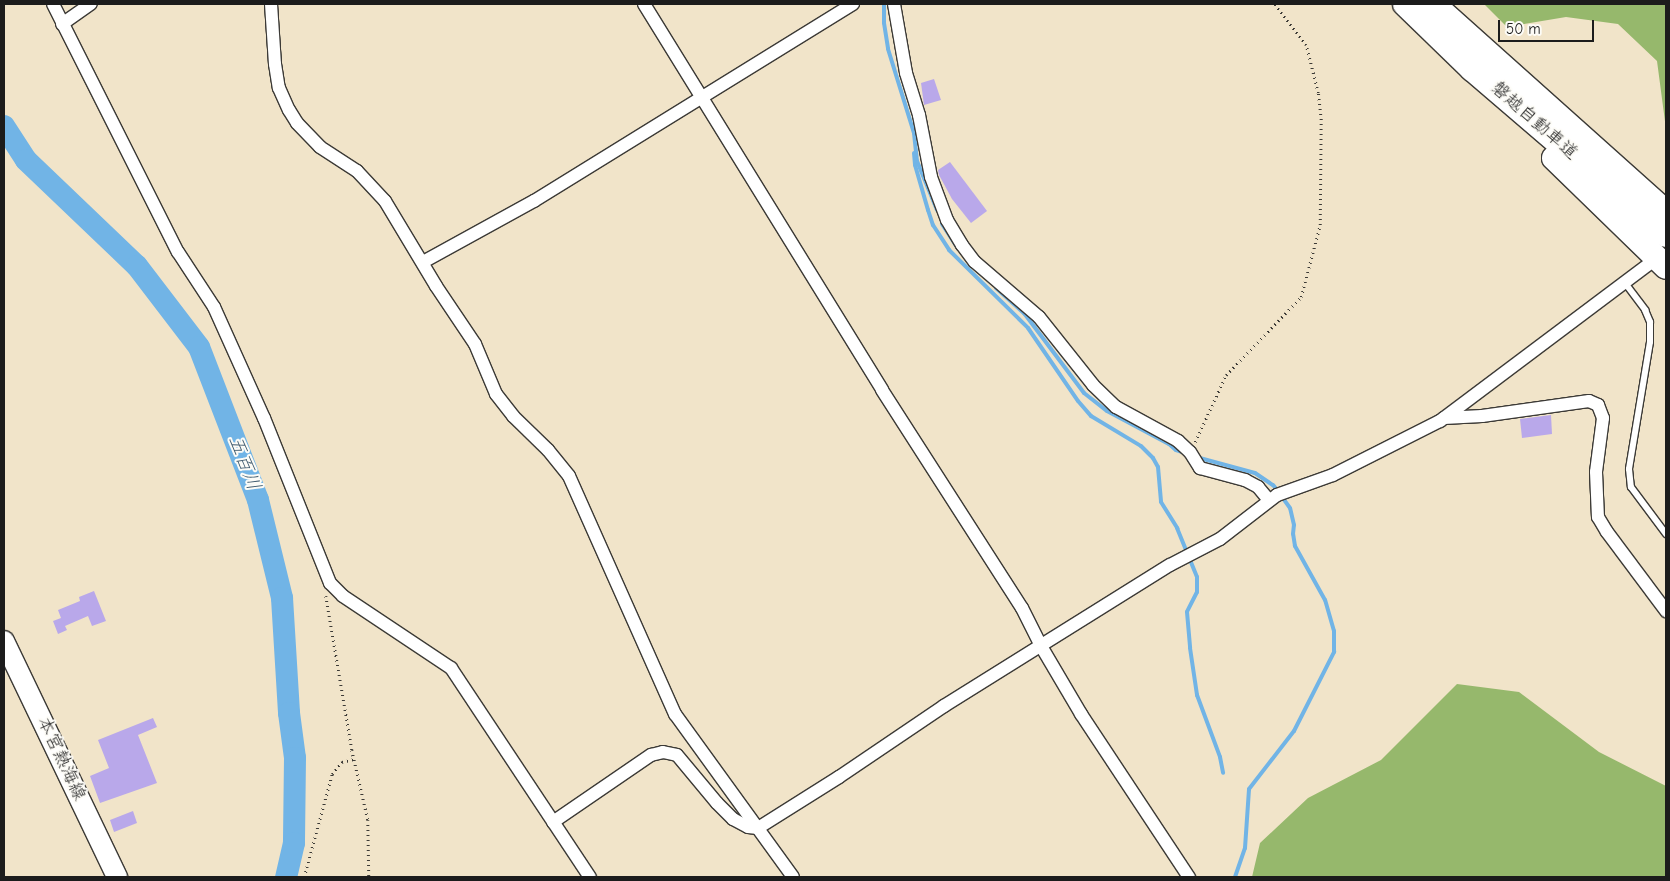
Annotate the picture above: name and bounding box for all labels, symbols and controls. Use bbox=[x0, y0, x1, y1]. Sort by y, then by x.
scale bar bbox=[1500, 10, 1596, 42]
text: 50 m bbox=[1506, 20, 1541, 38]
street label: 磐越自動車道 bbox=[1486, 77, 1582, 165]
water label: 五百川 bbox=[223, 432, 265, 494]
street label: 本宮熱海線 bbox=[32, 714, 90, 804]

